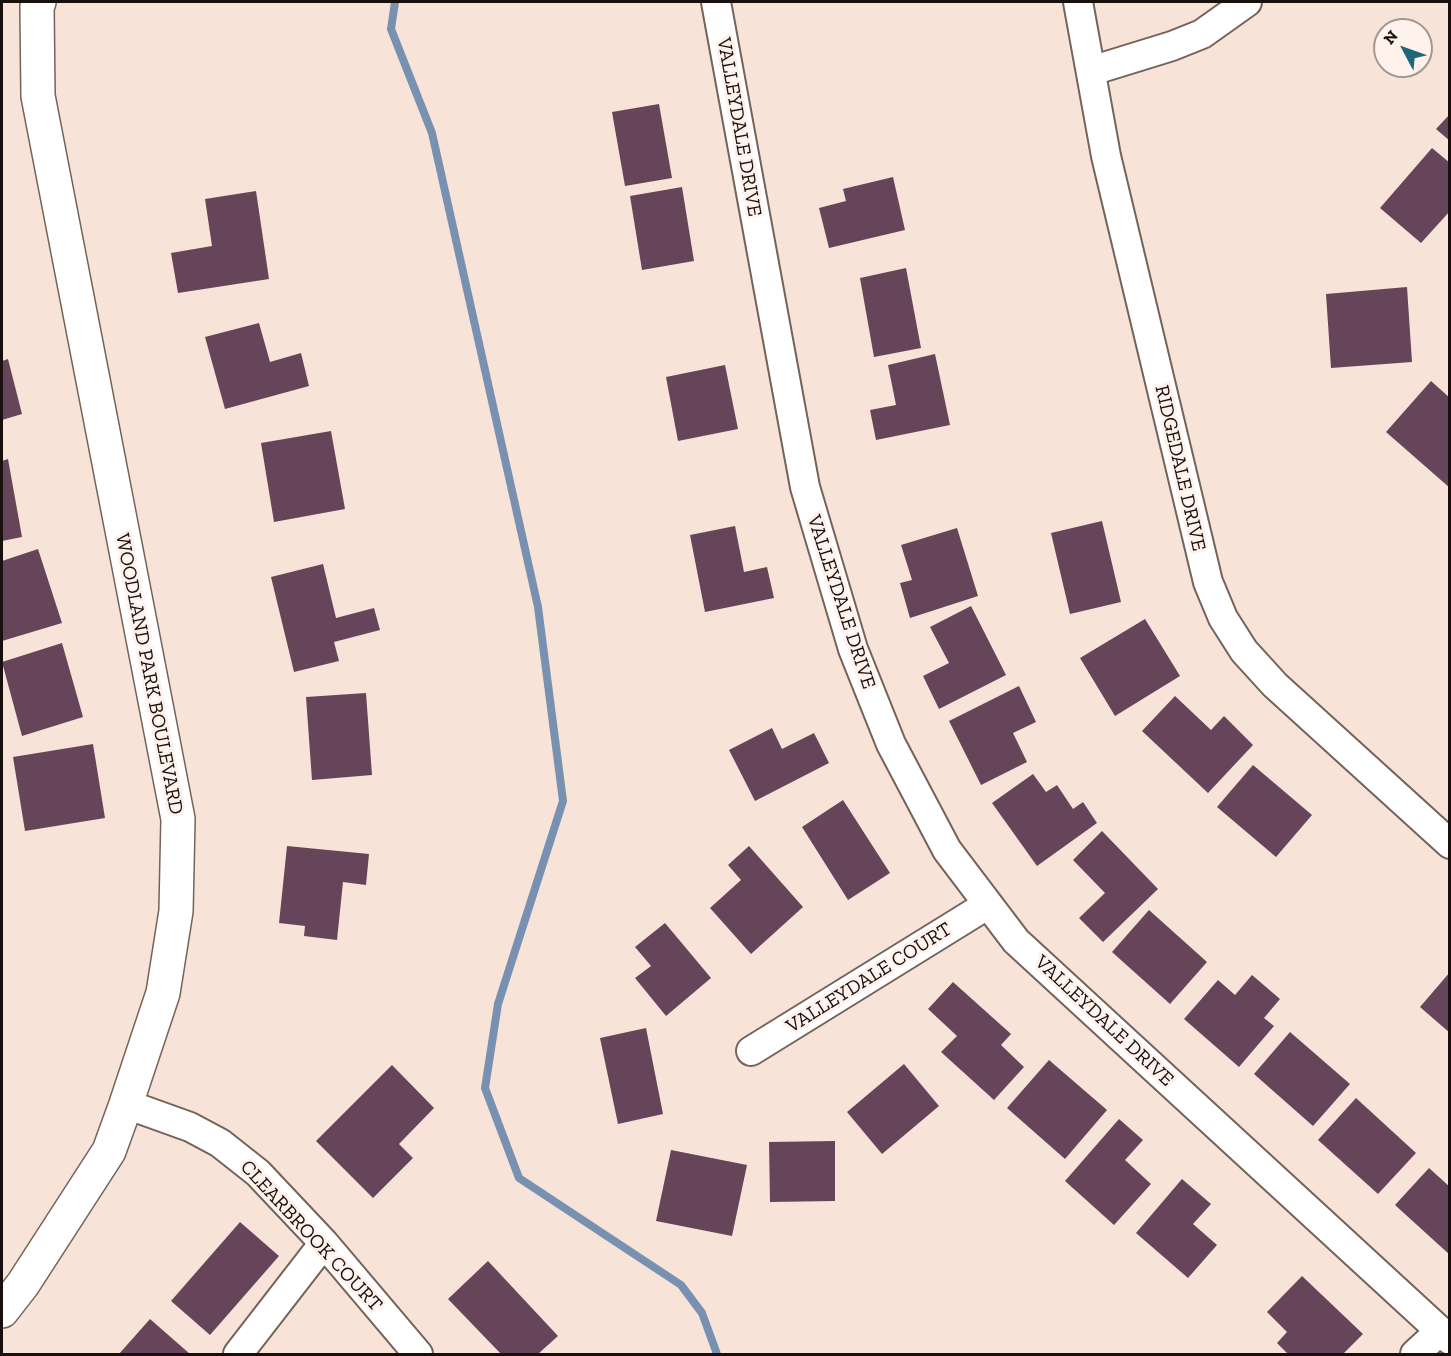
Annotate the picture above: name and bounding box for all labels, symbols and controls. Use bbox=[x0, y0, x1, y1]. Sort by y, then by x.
north arrow bbox=[1373, 18, 1433, 78]
text: N bbox=[1379, 26, 1402, 48]
street label: VALLEYDALE DRIVE bbox=[711, 36, 767, 218]
street label: RIDGEDALE DRIVE bbox=[1149, 383, 1211, 553]
street label: VALLEYDALE DRIVE bbox=[802, 512, 880, 692]
street label: WOODLAND PARK BOULEVARD bbox=[110, 531, 188, 817]
street label: VALLEYDALE COURT bbox=[782, 917, 956, 1039]
street label: VALLEYDALE DRIVE bbox=[1029, 950, 1179, 1092]
street label: CLEARBROOK COURT bbox=[235, 1156, 387, 1316]

